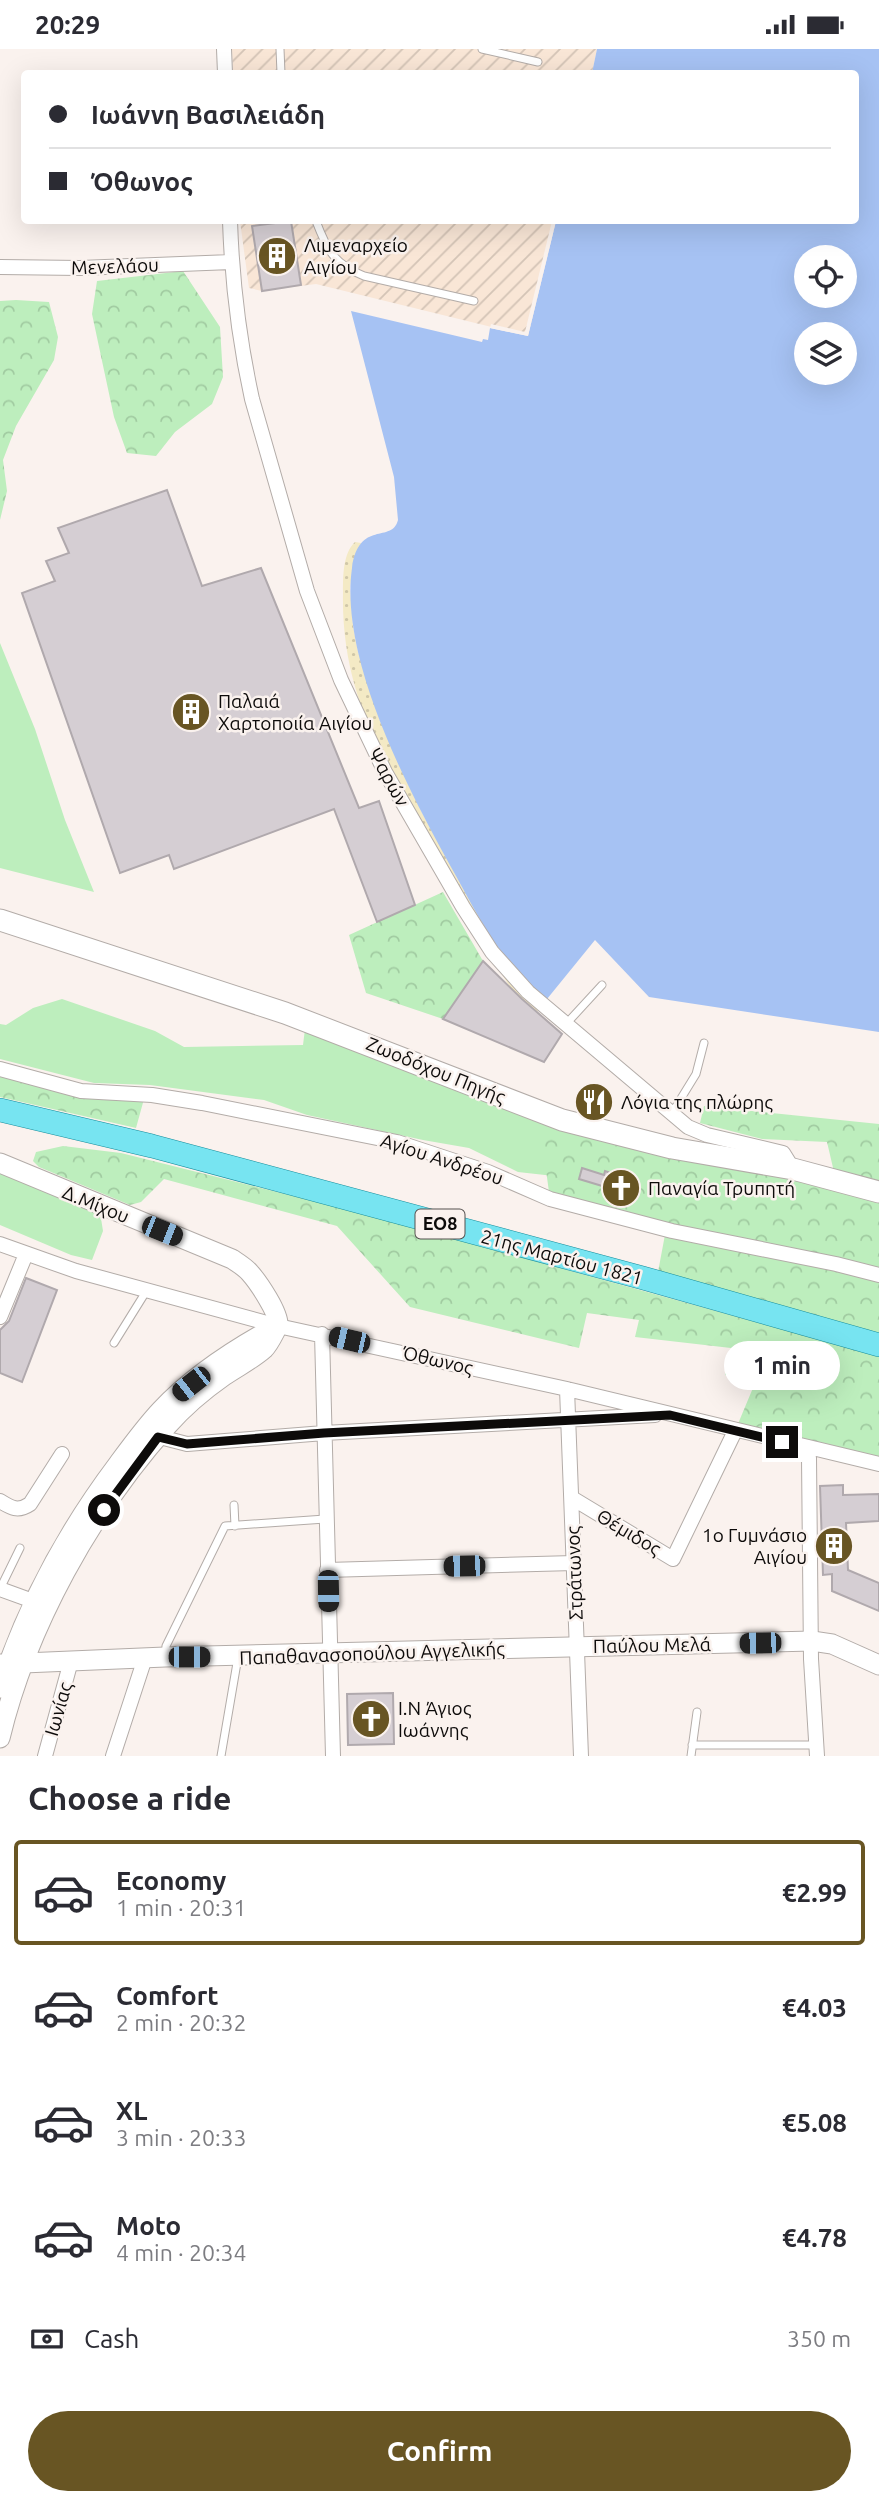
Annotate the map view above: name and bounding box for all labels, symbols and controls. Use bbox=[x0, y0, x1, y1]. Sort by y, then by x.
text: 20:29 bbox=[35, 10, 100, 39]
text: Ιωάννη Βασιλειάδη bbox=[91, 100, 325, 129]
text: Όθωνος bbox=[91, 167, 193, 196]
place label: Λιμεναρχείο Αιγίου bbox=[304, 234, 408, 278]
building icon: Λιμεναρχείο Αιγίου bbox=[256, 235, 298, 277]
map controls bbox=[794, 245, 857, 385]
button: locate bbox=[794, 245, 857, 308]
street label: Μενελάου bbox=[71, 253, 159, 279]
button: layers bbox=[794, 322, 857, 385]
place label: Παλαιά Χαρτοποιία Αιγίου bbox=[218, 690, 372, 734]
building icon: Παλαιά Χαρτοποιία Αιγίου bbox=[170, 691, 212, 733]
street label: Ψαρών bbox=[364, 744, 414, 810]
street label: Ζωοδόχου Πηγής bbox=[363, 1032, 509, 1108]
restaurant icon: Λόγια της πλώρης bbox=[573, 1081, 615, 1123]
place label: Λόγια της πλώρης bbox=[621, 1091, 773, 1113]
street label: Αγίου Ανδρέου bbox=[378, 1129, 506, 1189]
church icon: Παναγία Τρυπητή bbox=[600, 1167, 642, 1209]
place label: Παναγία Τρυπητή bbox=[648, 1177, 795, 1199]
street label: Δ.Μίχου bbox=[59, 1181, 133, 1227]
road number: ΕΟ8 bbox=[416, 1209, 464, 1239]
car bbox=[139, 1213, 186, 1249]
street label: 21ης Μαρτίου 1821 bbox=[479, 1225, 645, 1289]
car bbox=[327, 1325, 372, 1355]
street label: Όθωνος bbox=[400, 1341, 476, 1379]
callout: 1 min bbox=[724, 1341, 840, 1389]
text: 1 min bbox=[753, 1353, 811, 1378]
car bbox=[168, 1363, 215, 1405]
route end bbox=[766, 1426, 798, 1458]
route start bbox=[88, 1494, 120, 1526]
street label: Θέμιδος bbox=[593, 1504, 665, 1560]
place label: 1ο Γυμνάσιο Αιγίου bbox=[702, 1524, 807, 1568]
street label: Στράτωνος bbox=[561, 1525, 587, 1620]
building icon: 1ο Γυμνάσιο Αιγίου bbox=[813, 1525, 855, 1567]
car bbox=[443, 1555, 486, 1577]
car bbox=[318, 1570, 339, 1612]
car bbox=[739, 1632, 782, 1654]
street label: Παύλου Μελά bbox=[593, 1633, 711, 1657]
street label: Παπαθανασοπούλου Αγγελικής bbox=[239, 1637, 505, 1669]
car bbox=[169, 1647, 211, 1668]
street label: Ιωνίας bbox=[40, 1679, 76, 1738]
place label: Ι.Ν Άγιος Ιωάννης bbox=[398, 1697, 472, 1741]
church icon: Ι.Ν Άγιος Ιωάννης bbox=[350, 1698, 392, 1740]
text: Choose a ride bbox=[28, 1780, 231, 1816]
icon: car bbox=[32, 1861, 95, 1924]
text: Economy bbox=[116, 1866, 226, 1895]
text: €2.99 bbox=[782, 1878, 847, 1907]
text: 1 min · 20:31 bbox=[116, 1895, 247, 1920]
icon: car bbox=[32, 1976, 95, 2039]
text: Comfort bbox=[116, 1981, 219, 2010]
text: €4.03 bbox=[782, 1993, 847, 2022]
text: 2 min · 20:32 bbox=[116, 2010, 247, 2035]
icon: car bbox=[32, 2091, 95, 2154]
text: XL bbox=[116, 2096, 147, 2125]
text: €5.08 bbox=[782, 2108, 847, 2137]
text: 3 min · 20:33 bbox=[116, 2125, 247, 2150]
icon: car bbox=[32, 2206, 95, 2269]
text: Moto bbox=[116, 2211, 181, 2240]
text: €4.78 bbox=[782, 2223, 847, 2252]
text: 4 min · 20:34 bbox=[116, 2240, 247, 2265]
icon: cash bbox=[28, 2320, 66, 2358]
text: Cash bbox=[84, 2324, 139, 2353]
text: 350 m bbox=[787, 2326, 851, 2351]
button: Confirm bbox=[28, 2411, 851, 2491]

